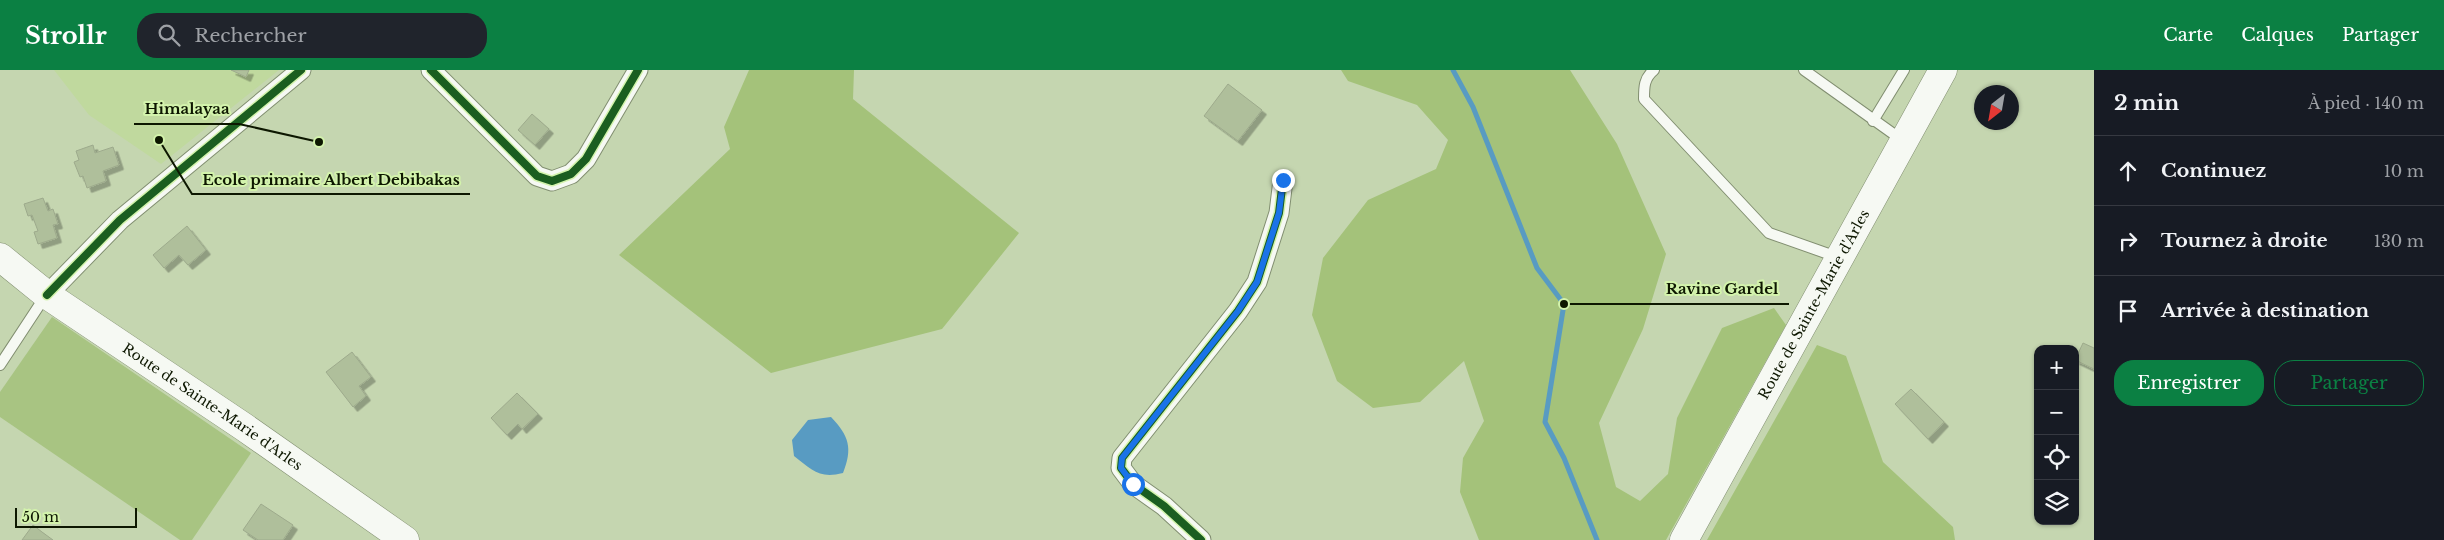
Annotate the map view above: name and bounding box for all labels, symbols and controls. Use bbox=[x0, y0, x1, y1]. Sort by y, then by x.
search box bbox=[137, 13, 487, 58]
text: Strollr bbox=[25, 21, 107, 50]
icon: search bbox=[155, 21, 183, 49]
text: Rechercher bbox=[195, 24, 307, 47]
text: Carte bbox=[2163, 24, 2213, 46]
text: Calques bbox=[2241, 24, 2314, 46]
text: Partager bbox=[2342, 24, 2419, 46]
north arrow bbox=[1974, 85, 2019, 130]
text: 2 min bbox=[2114, 90, 2179, 116]
text: À pied · 140 m bbox=[2308, 93, 2424, 113]
callout: Himalayaa bbox=[134, 94, 239, 124]
text: Himalayaa bbox=[144, 99, 230, 118]
icon: ahead bbox=[2114, 157, 2142, 185]
text: Continuez bbox=[2161, 159, 2266, 182]
text: 10 m bbox=[2384, 161, 2424, 181]
callout: Ecole primaire Albert Debibakas bbox=[192, 164, 470, 194]
route end bbox=[1272, 169, 1295, 192]
text: Ecole primaire Albert Debibakas bbox=[202, 170, 460, 189]
street label: Route de Sainte-Marie d'Arles bbox=[1754, 206, 1873, 402]
icon: right bbox=[2114, 227, 2142, 255]
text: Tournez à droite bbox=[2161, 229, 2328, 252]
text: 130 m bbox=[2374, 231, 2424, 251]
callout: Ravine Gardel bbox=[1656, 274, 1789, 304]
text: Ravine Gardel bbox=[1666, 279, 1779, 298]
icon: arrive bbox=[2114, 297, 2142, 325]
text: Arrivée à destination bbox=[2161, 299, 2369, 322]
street label: Route de Sainte-Marie d'Arles bbox=[119, 339, 306, 474]
map controls bbox=[2034, 345, 2079, 525]
button: + bbox=[2034, 345, 2079, 390]
button: Enregistrer bbox=[2114, 360, 2264, 406]
button: Partager bbox=[2274, 360, 2424, 406]
button: − bbox=[2034, 390, 2079, 435]
button: locate bbox=[2034, 435, 2079, 480]
route start bbox=[1122, 473, 1145, 496]
button: layers bbox=[2034, 480, 2079, 525]
scale bar bbox=[15, 505, 138, 528]
text: 50 m bbox=[22, 508, 59, 526]

